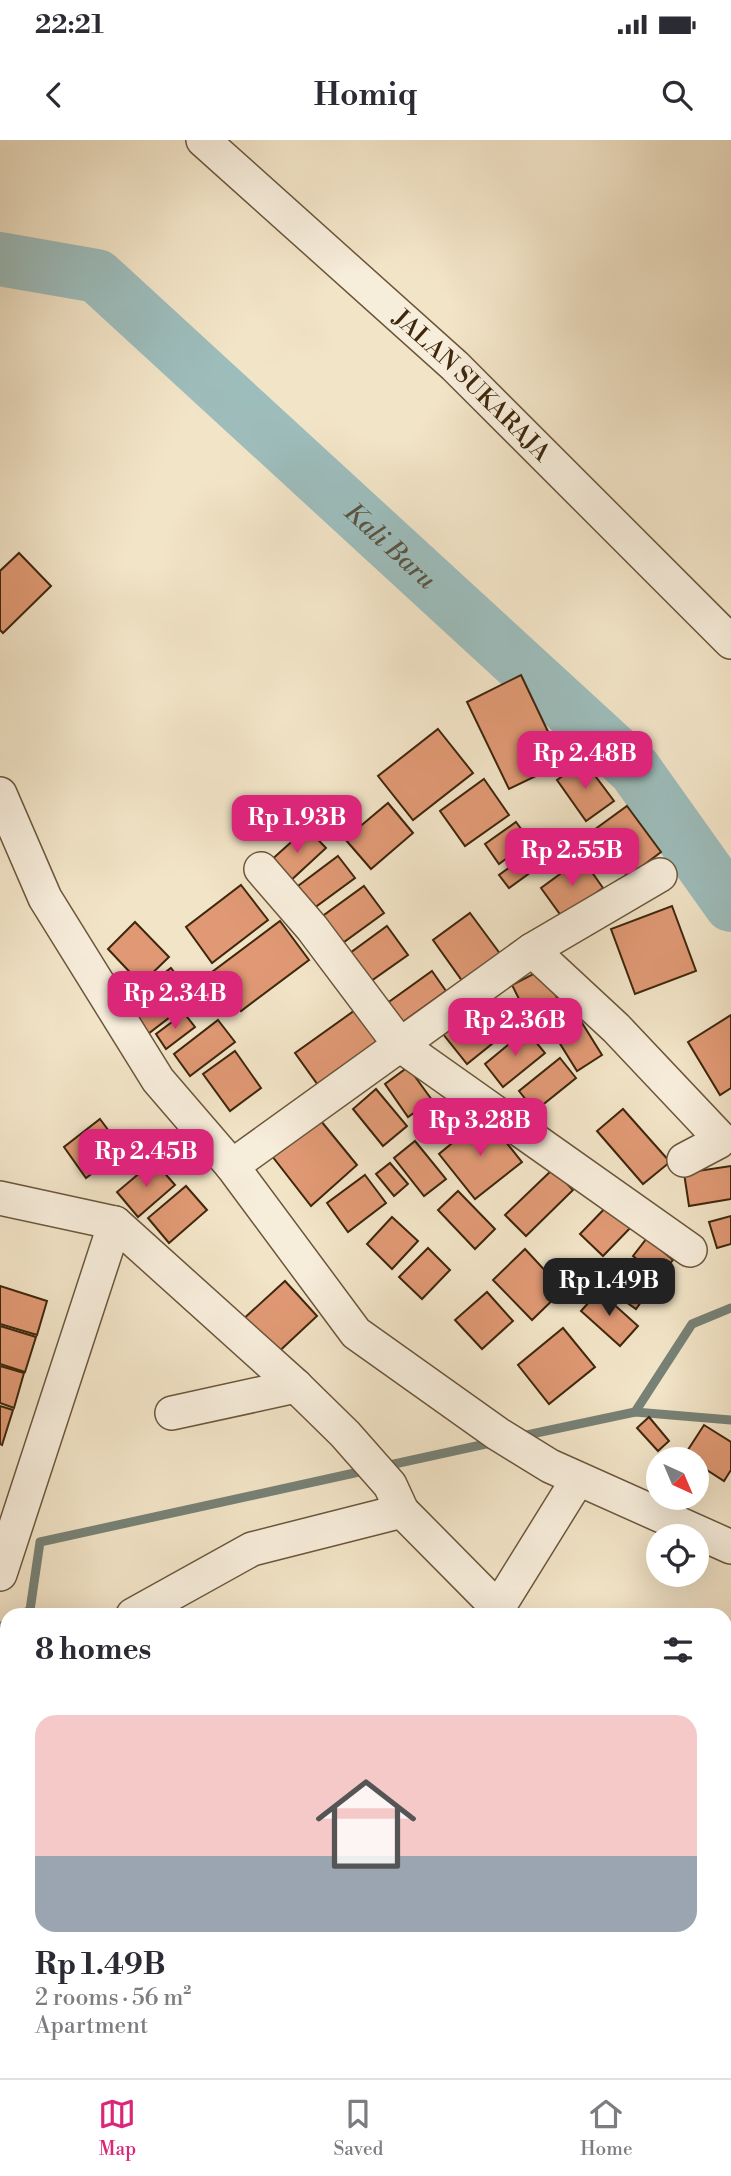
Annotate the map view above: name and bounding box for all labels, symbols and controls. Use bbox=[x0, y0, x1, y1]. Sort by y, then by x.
text: 22:21 bbox=[35, 9, 104, 41]
text: Homiq bbox=[314, 75, 417, 115]
icon: back bbox=[35, 76, 73, 114]
icon: search bbox=[658, 76, 696, 114]
street label: JALAN SUKARAJA bbox=[386, 303, 556, 469]
water label: Kali Baru bbox=[337, 496, 442, 596]
pin: Rp 2.48B bbox=[513, 732, 657, 791]
text: Rp 2.48B bbox=[533, 740, 637, 768]
pin: Rp 1.93B bbox=[225, 796, 369, 855]
text: Rp 1.93B bbox=[248, 804, 346, 832]
pin: Rp 2.55B bbox=[500, 828, 644, 888]
text: Rp 2.55B bbox=[521, 837, 623, 865]
pin: Rp 2.34B bbox=[103, 972, 247, 1031]
text: Rp 2.34B bbox=[124, 980, 226, 1008]
pin: Rp 2.36B bbox=[443, 998, 587, 1058]
text: Rp 2.36B bbox=[464, 1007, 566, 1035]
pin: Rp 3.28B bbox=[408, 1098, 552, 1158]
text: Rp 3.28B bbox=[429, 1107, 531, 1135]
pin: Rp 2.45B bbox=[74, 1130, 218, 1189]
text: Rp 2.45B bbox=[95, 1138, 197, 1166]
pin: Rp 1.49B bbox=[537, 1258, 681, 1318]
text: Rp 1.49B bbox=[559, 1267, 659, 1295]
north arrow bbox=[646, 1447, 709, 1510]
map controls bbox=[646, 1447, 709, 1587]
button: locate bbox=[646, 1524, 709, 1587]
text: 8 homes bbox=[35, 1631, 151, 1669]
icon: filters bbox=[659, 1631, 697, 1669]
icon: home bbox=[303, 1761, 429, 1887]
text: Rp 1.49B bbox=[35, 1946, 165, 1984]
text: 2 rooms · 56 m² bbox=[35, 1984, 191, 2012]
text: Apartment bbox=[35, 2012, 148, 2040]
tab: Map bbox=[98, 2095, 136, 2161]
tab: Saved bbox=[333, 2095, 383, 2161]
tab: Home bbox=[580, 2095, 632, 2161]

